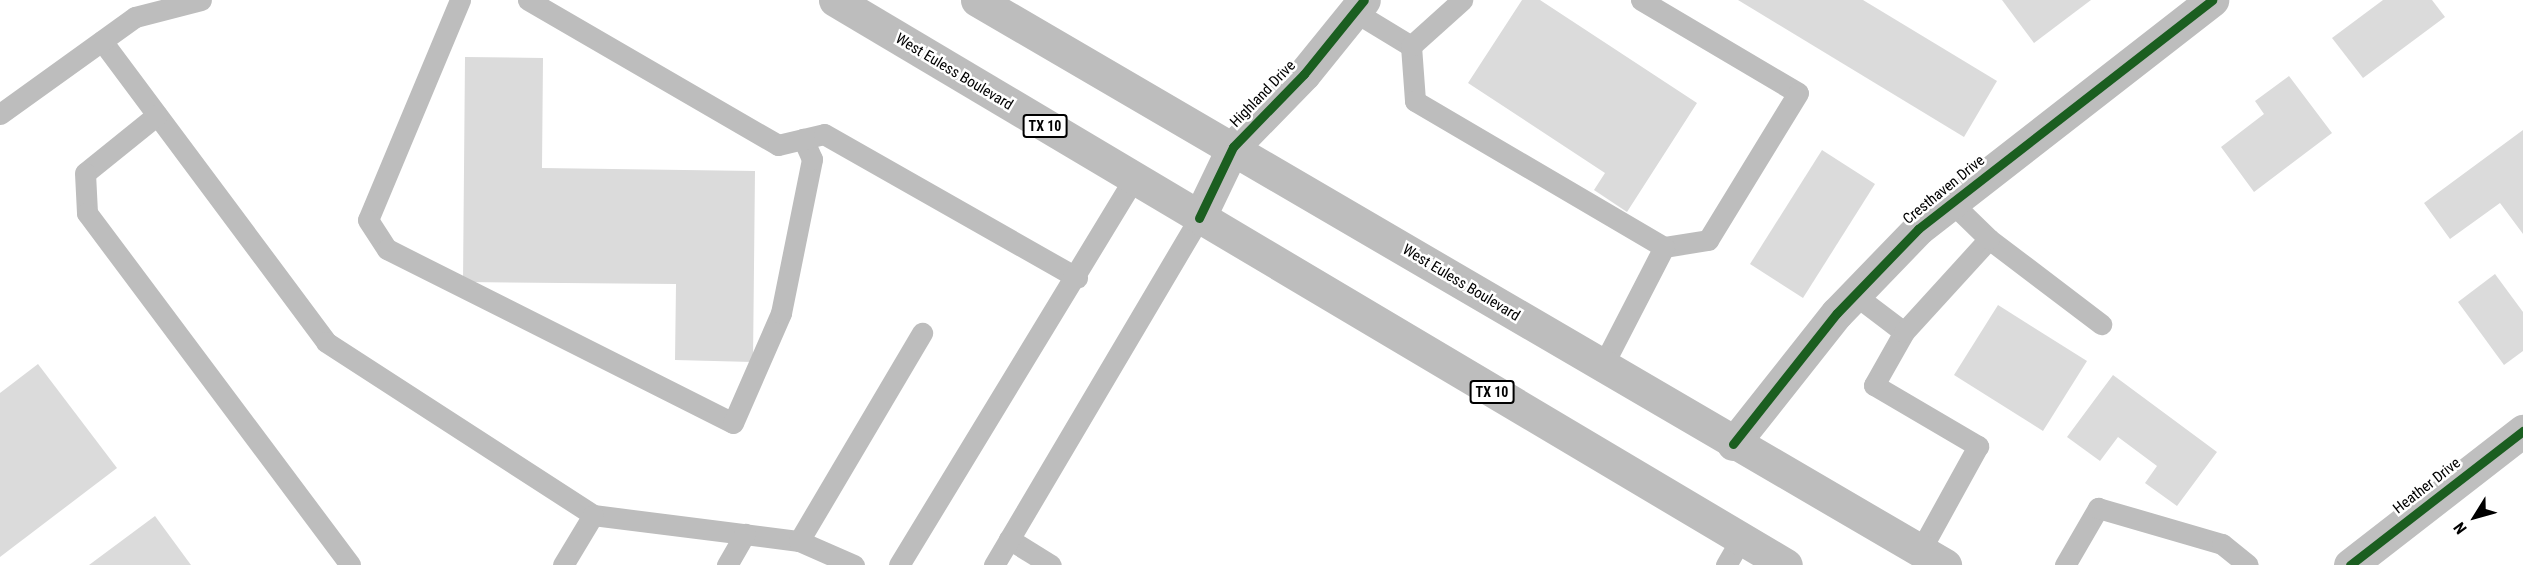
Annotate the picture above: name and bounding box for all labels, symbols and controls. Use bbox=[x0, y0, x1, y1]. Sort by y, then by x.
street label: West Euless Boulevard bbox=[892, 30, 1016, 114]
street label: Highland Drive bbox=[1227, 57, 1299, 131]
road number: TX 10 bbox=[1022, 115, 1068, 137]
street label: Cresthaven Drive bbox=[1900, 152, 1988, 228]
street label: West Euless Boulevard bbox=[1399, 241, 1523, 325]
road number: TX 10 bbox=[1470, 381, 1514, 403]
street label: Heather Drive bbox=[2390, 454, 2464, 518]
north arrow bbox=[2445, 487, 2505, 547]
text: N bbox=[2450, 519, 2471, 538]

